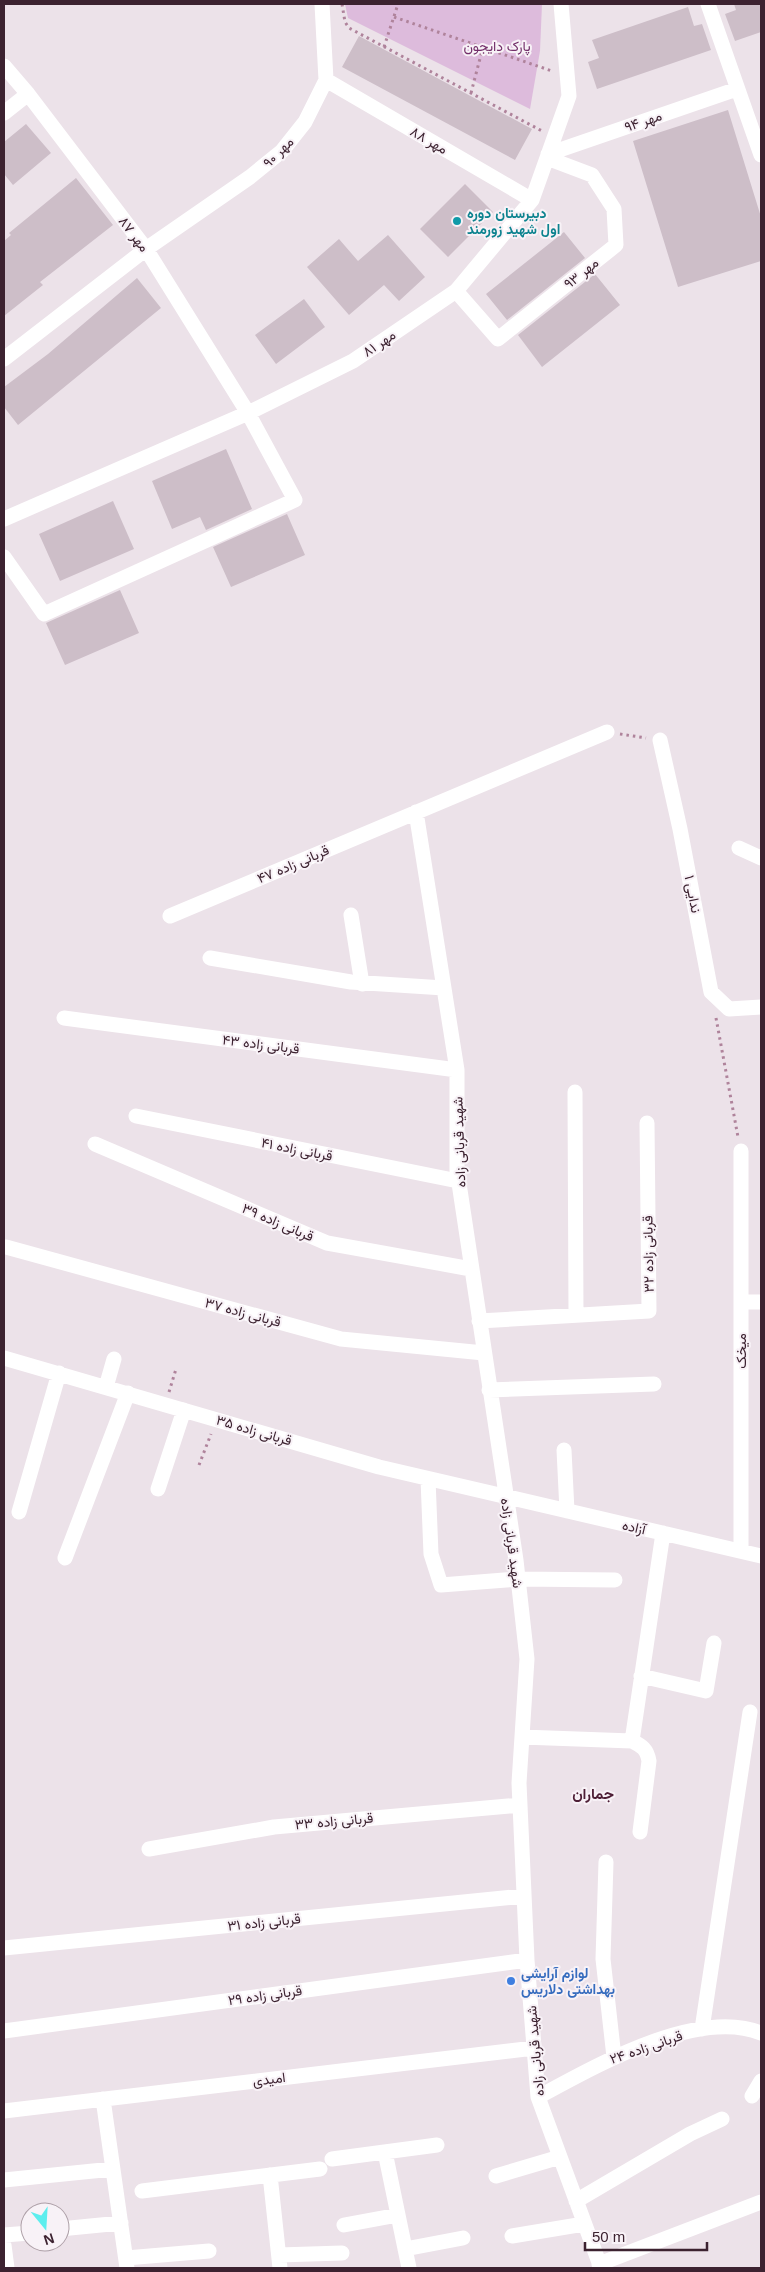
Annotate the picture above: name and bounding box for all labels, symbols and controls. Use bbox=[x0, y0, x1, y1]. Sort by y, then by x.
park label: پارک دایجون bbox=[463, 38, 531, 56]
street label: مهر ۹۴ bbox=[622, 107, 664, 136]
street label: مهر ۸۸ bbox=[407, 123, 450, 158]
street label: مهر ۹۰ bbox=[259, 133, 297, 171]
place label: دبیرستان دوره اول شهید زورمند bbox=[467, 205, 560, 238]
street label: مهر ۸۷ bbox=[115, 213, 152, 255]
marker: دبیرستان دوره اول شهید زورمند bbox=[451, 215, 463, 227]
street label: مهر ۹۳ bbox=[561, 254, 602, 292]
street label: مهر ۸۱ bbox=[360, 326, 399, 361]
street label: قربانی زاده ۴۷ bbox=[255, 842, 332, 887]
street label: ندایی ۱ bbox=[681, 874, 704, 914]
street label: قربانی زاده ۴۳ bbox=[221, 1031, 301, 1058]
street label: شهید قربانی زاده bbox=[449, 1096, 470, 1188]
street label: قربانی زاده ۴۱ bbox=[260, 1134, 334, 1165]
street label: قربانی زاده ۳۹ bbox=[239, 1200, 316, 1245]
street label: قربانی زاده ۳۲ bbox=[639, 1215, 658, 1293]
street label: قربانی زاده ۳۷ bbox=[203, 1294, 283, 1331]
street label: میخک bbox=[733, 1333, 749, 1369]
street label: قربانی زاده ۳۵ bbox=[214, 1412, 294, 1449]
street label: شهید قربانی زاده bbox=[497, 1497, 526, 1589]
street label: آزاده bbox=[620, 1517, 649, 1539]
district label: جماران bbox=[572, 1785, 614, 1803]
street label: قربانی زاده ۳۳ bbox=[294, 1810, 374, 1833]
street label: قربانی زاده ۳۱ bbox=[227, 1910, 302, 1935]
place label: لوازم آرایشی بهداشتی دلاریس bbox=[521, 1965, 615, 1998]
marker: لوازم آرایشی بهداشتی دلاریس bbox=[505, 1975, 517, 1987]
street label: قربانی زاده ۲۹ bbox=[227, 1982, 303, 2009]
street label: شهید قربانی زاده bbox=[523, 2005, 548, 2097]
street label: قربانی زاده ۲۴ bbox=[608, 2027, 685, 2068]
street label: امیدی bbox=[252, 2069, 287, 2090]
north arrow bbox=[20, 2202, 70, 2252]
scale bar bbox=[585, 2220, 708, 2252]
text: 50 m bbox=[592, 2228, 625, 2245]
text: N bbox=[42, 2230, 56, 2249]

